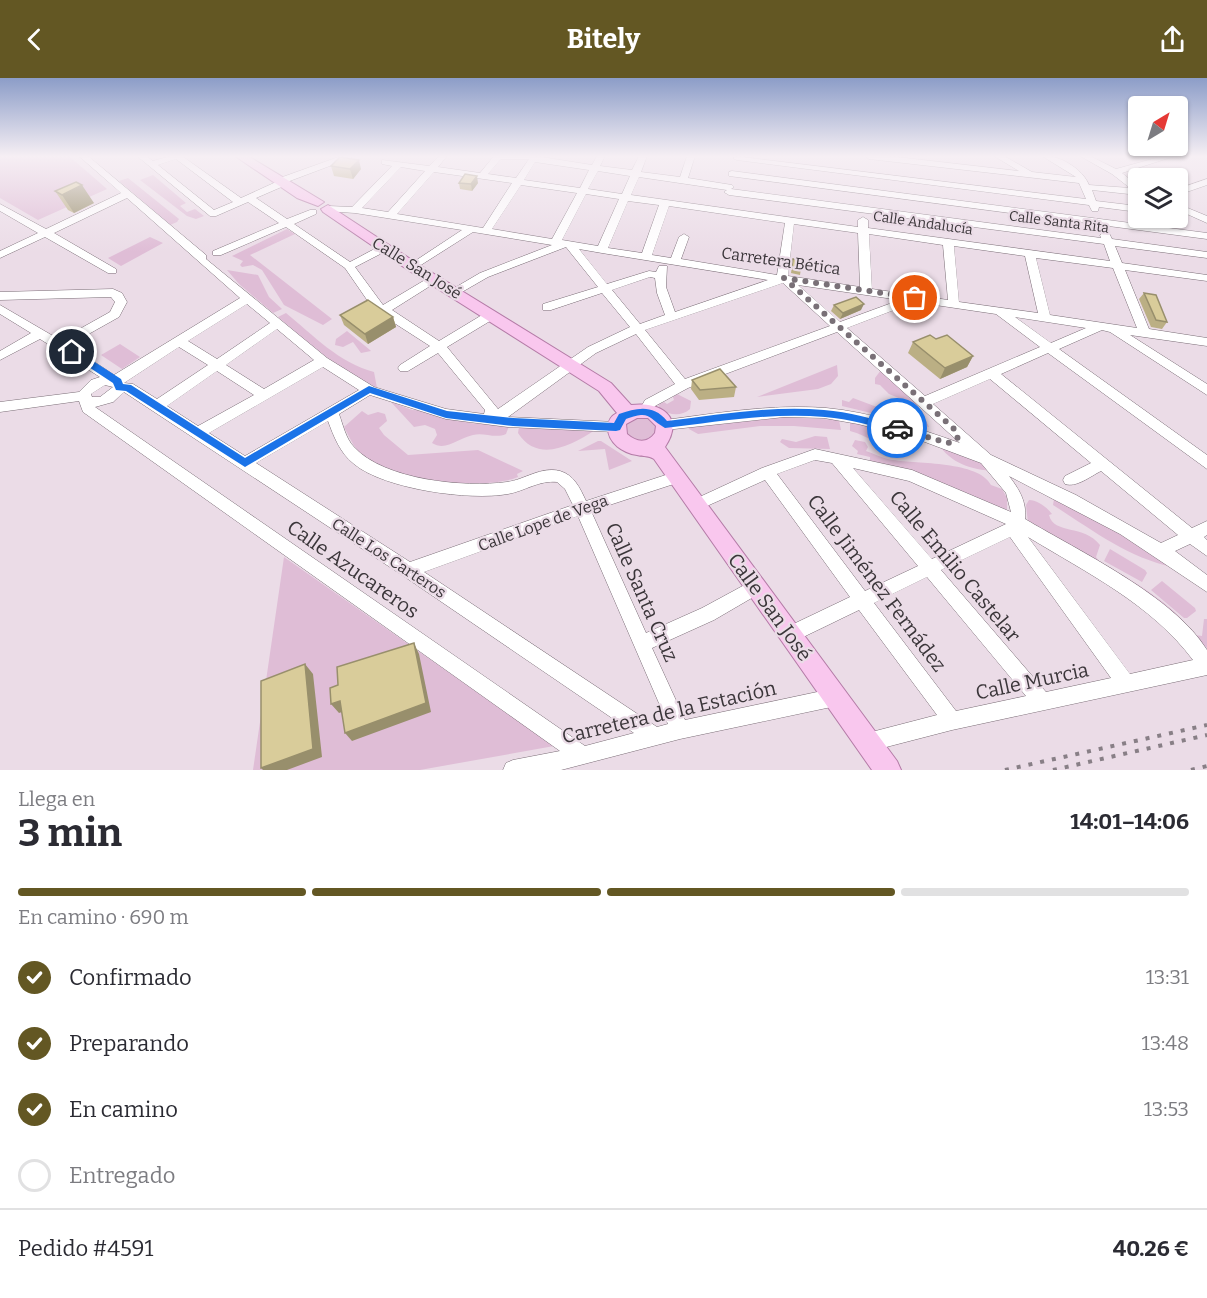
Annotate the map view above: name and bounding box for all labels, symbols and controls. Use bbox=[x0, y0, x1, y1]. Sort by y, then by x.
icon: back bbox=[18, 23, 51, 56]
text: Bitely bbox=[567, 23, 640, 55]
icon: share bbox=[1156, 23, 1189, 56]
north arrow bbox=[1128, 96, 1188, 156]
map controls bbox=[1128, 96, 1188, 228]
button: layers bbox=[1128, 168, 1188, 228]
street label: Calle Santa Rita bbox=[1008, 207, 1110, 237]
street label: Calle Andalucía bbox=[872, 208, 974, 238]
street label: Calle San José bbox=[369, 233, 465, 303]
street label: Carretera Bética bbox=[720, 243, 842, 279]
pin bbox=[889, 272, 940, 323]
icon: bag bbox=[898, 281, 931, 314]
pin bbox=[46, 326, 97, 377]
icon: home bbox=[55, 335, 88, 368]
courier bbox=[867, 398, 927, 458]
icon: car bbox=[881, 412, 914, 445]
street label: Calle Emilio Castelar bbox=[885, 485, 1026, 647]
street label: Calle Jiménez Fernádez bbox=[803, 490, 951, 676]
street label: Calle Lope de Vega bbox=[475, 491, 611, 555]
street label: Calle Los Carteros bbox=[328, 514, 450, 602]
street label: Calle Azucareros bbox=[283, 515, 423, 623]
street label: Calle Santa Cruz bbox=[601, 519, 683, 665]
street label: Calle San José bbox=[723, 548, 817, 666]
street label: Calle Murcia bbox=[973, 657, 1091, 705]
street label: Carretera de la Estación bbox=[559, 676, 779, 748]
text: Llega en bbox=[18, 787, 95, 811]
text: 14:01–14:06 bbox=[1070, 808, 1189, 835]
text: 3 min bbox=[18, 810, 122, 856]
text: En camino · 690 m bbox=[18, 905, 189, 929]
icon: check bbox=[18, 961, 51, 994]
text: Confirmado bbox=[69, 964, 192, 991]
text: 13:31 bbox=[1146, 965, 1189, 989]
icon: check bbox=[18, 1027, 51, 1060]
text: Preparando bbox=[69, 1030, 189, 1057]
text: 13:48 bbox=[1142, 1031, 1189, 1055]
icon: check bbox=[18, 1093, 51, 1126]
text: En camino bbox=[69, 1096, 178, 1123]
text: 13:53 bbox=[1144, 1097, 1189, 1121]
text: Entregado bbox=[69, 1162, 175, 1189]
text: Pedido #4591 bbox=[18, 1235, 153, 1262]
text: 40.26 € bbox=[1113, 1235, 1189, 1262]

